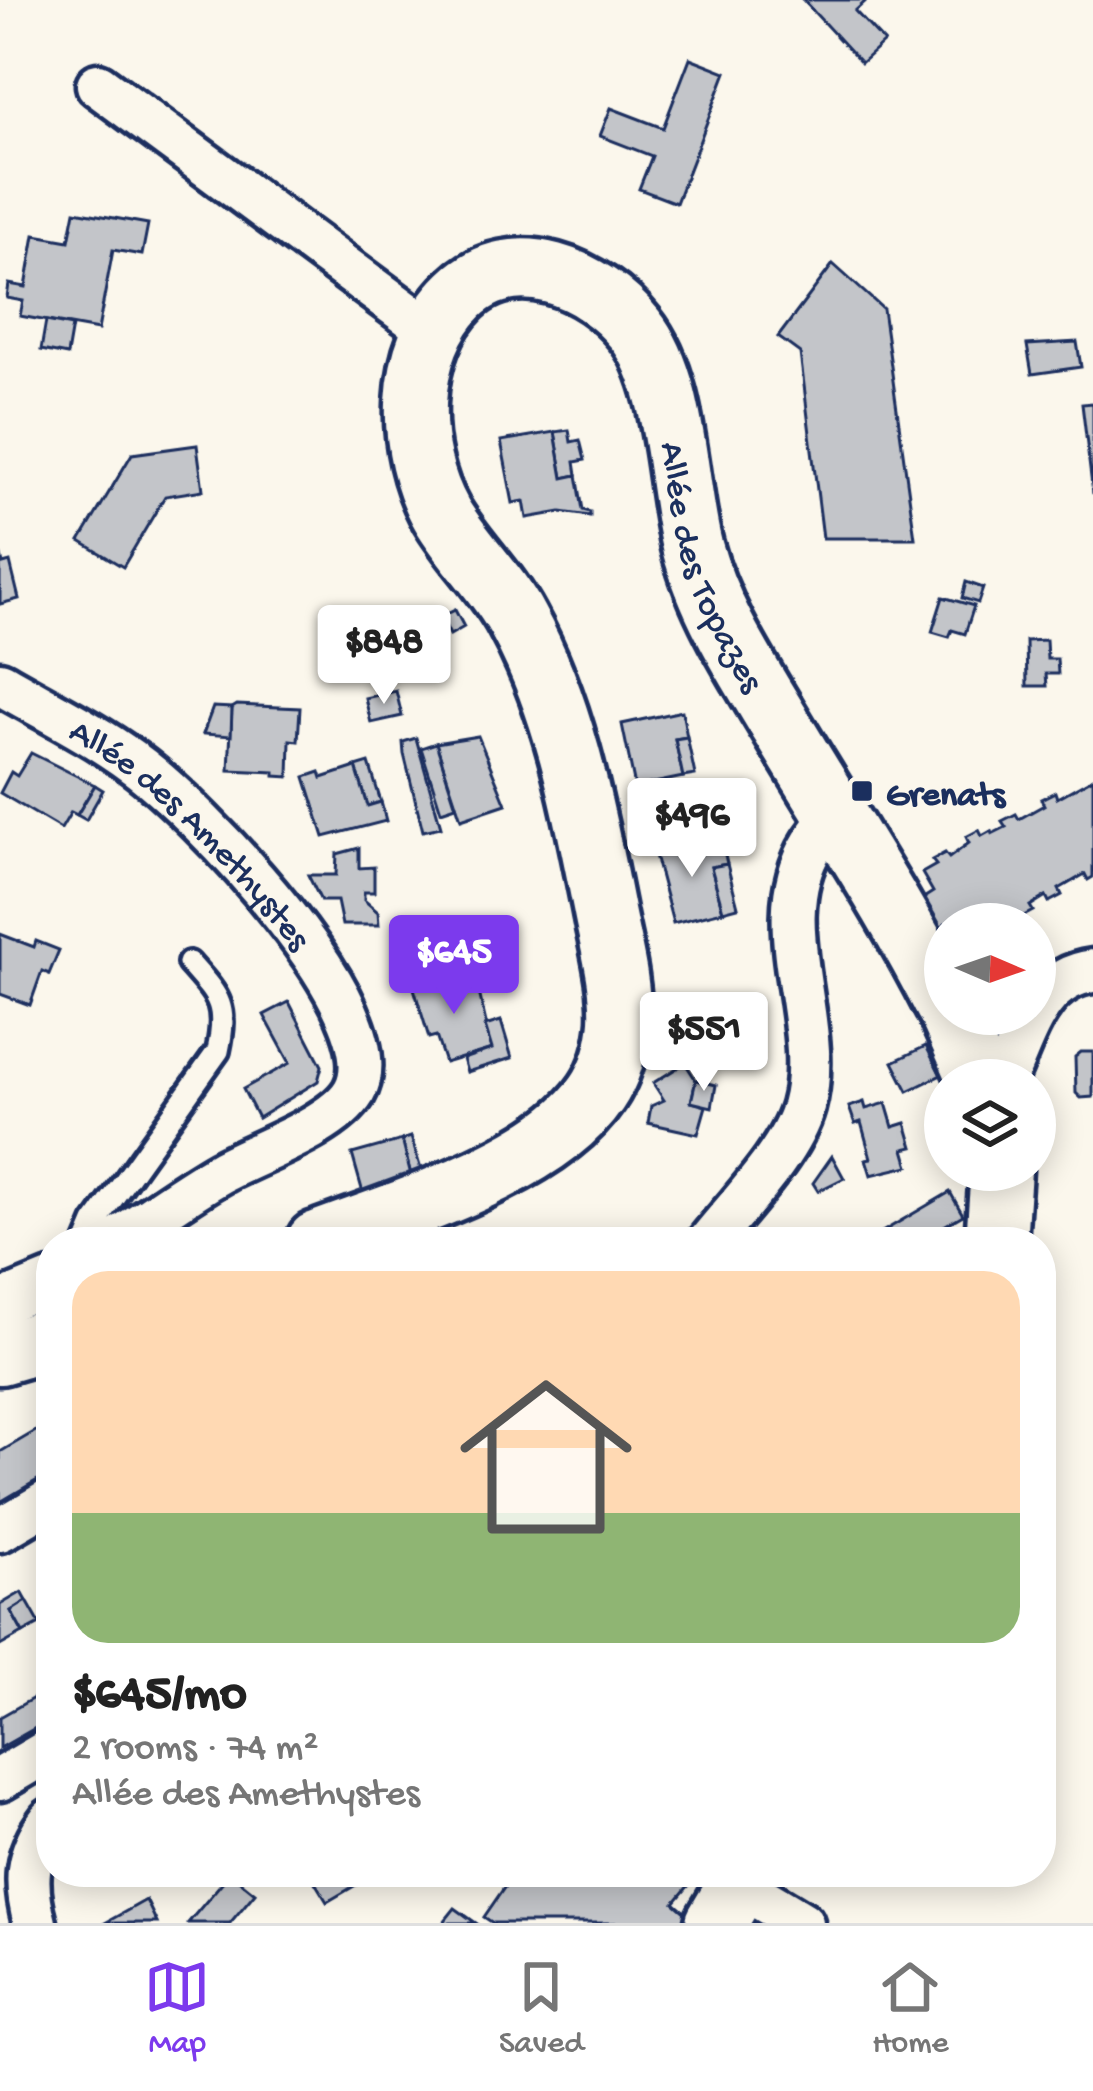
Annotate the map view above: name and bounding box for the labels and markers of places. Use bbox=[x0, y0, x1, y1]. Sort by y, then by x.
pin: $848 bbox=[313, 605, 455, 707]
place label: Grenats bbox=[886, 776, 1007, 819]
pin: $496 bbox=[621, 778, 763, 880]
marker: Grenats bbox=[849, 778, 875, 804]
pin: $645 bbox=[383, 915, 525, 1017]
pin: $551 bbox=[633, 992, 775, 1094]

